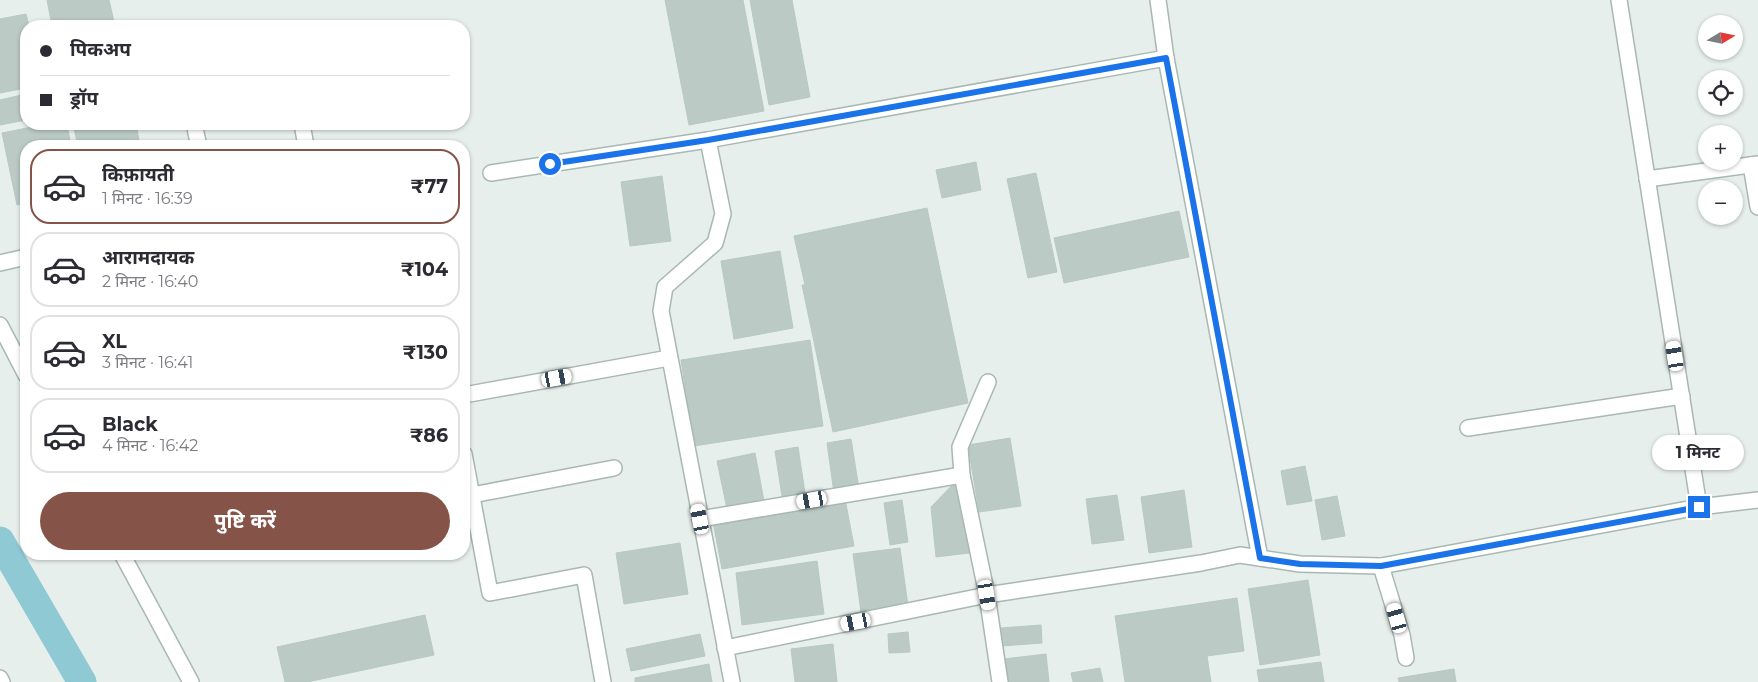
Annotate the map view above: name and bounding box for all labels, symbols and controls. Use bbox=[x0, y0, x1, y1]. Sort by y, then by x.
north arrow bbox=[1698, 15, 1742, 60]
map controls bbox=[1698, 15, 1743, 225]
text: पिकअप bbox=[70, 38, 131, 61]
button: locate bbox=[1698, 70, 1743, 115]
text: ड्रॉप bbox=[70, 87, 98, 110]
button: + bbox=[1698, 125, 1743, 170]
route start bbox=[539, 153, 561, 175]
text: किफ़ायती bbox=[102, 163, 174, 186]
icon: car bbox=[42, 164, 87, 209]
text: ₹77 bbox=[411, 175, 448, 198]
button: − bbox=[1698, 180, 1743, 225]
text: 1 मिनट · 16:39 bbox=[102, 189, 193, 208]
text: आरामदायक bbox=[102, 246, 194, 269]
icon: car bbox=[42, 247, 87, 292]
text: ₹104 bbox=[401, 258, 448, 281]
text: 2 मिनट · 16:40 bbox=[102, 272, 198, 291]
icon: car bbox=[42, 330, 87, 375]
text: XL bbox=[102, 330, 127, 353]
car bbox=[1665, 340, 1684, 372]
text: ₹130 bbox=[403, 341, 448, 364]
text: 3 मिनट · 16:41 bbox=[102, 353, 193, 372]
car bbox=[540, 368, 573, 388]
icon: car bbox=[42, 413, 87, 458]
text: Black bbox=[102, 413, 158, 436]
text: ₹86 bbox=[410, 424, 448, 447]
callout: 1 मिनट bbox=[1653, 434, 1745, 470]
text: 4 मिनट · 16:42 bbox=[102, 436, 198, 455]
text: 1 मिनट bbox=[1676, 443, 1720, 462]
car bbox=[795, 490, 828, 510]
button: पुष्टि करें bbox=[40, 492, 450, 550]
route end bbox=[1688, 496, 1710, 518]
car bbox=[689, 503, 710, 535]
car bbox=[977, 579, 996, 611]
car bbox=[1385, 602, 1408, 634]
car bbox=[839, 612, 872, 632]

